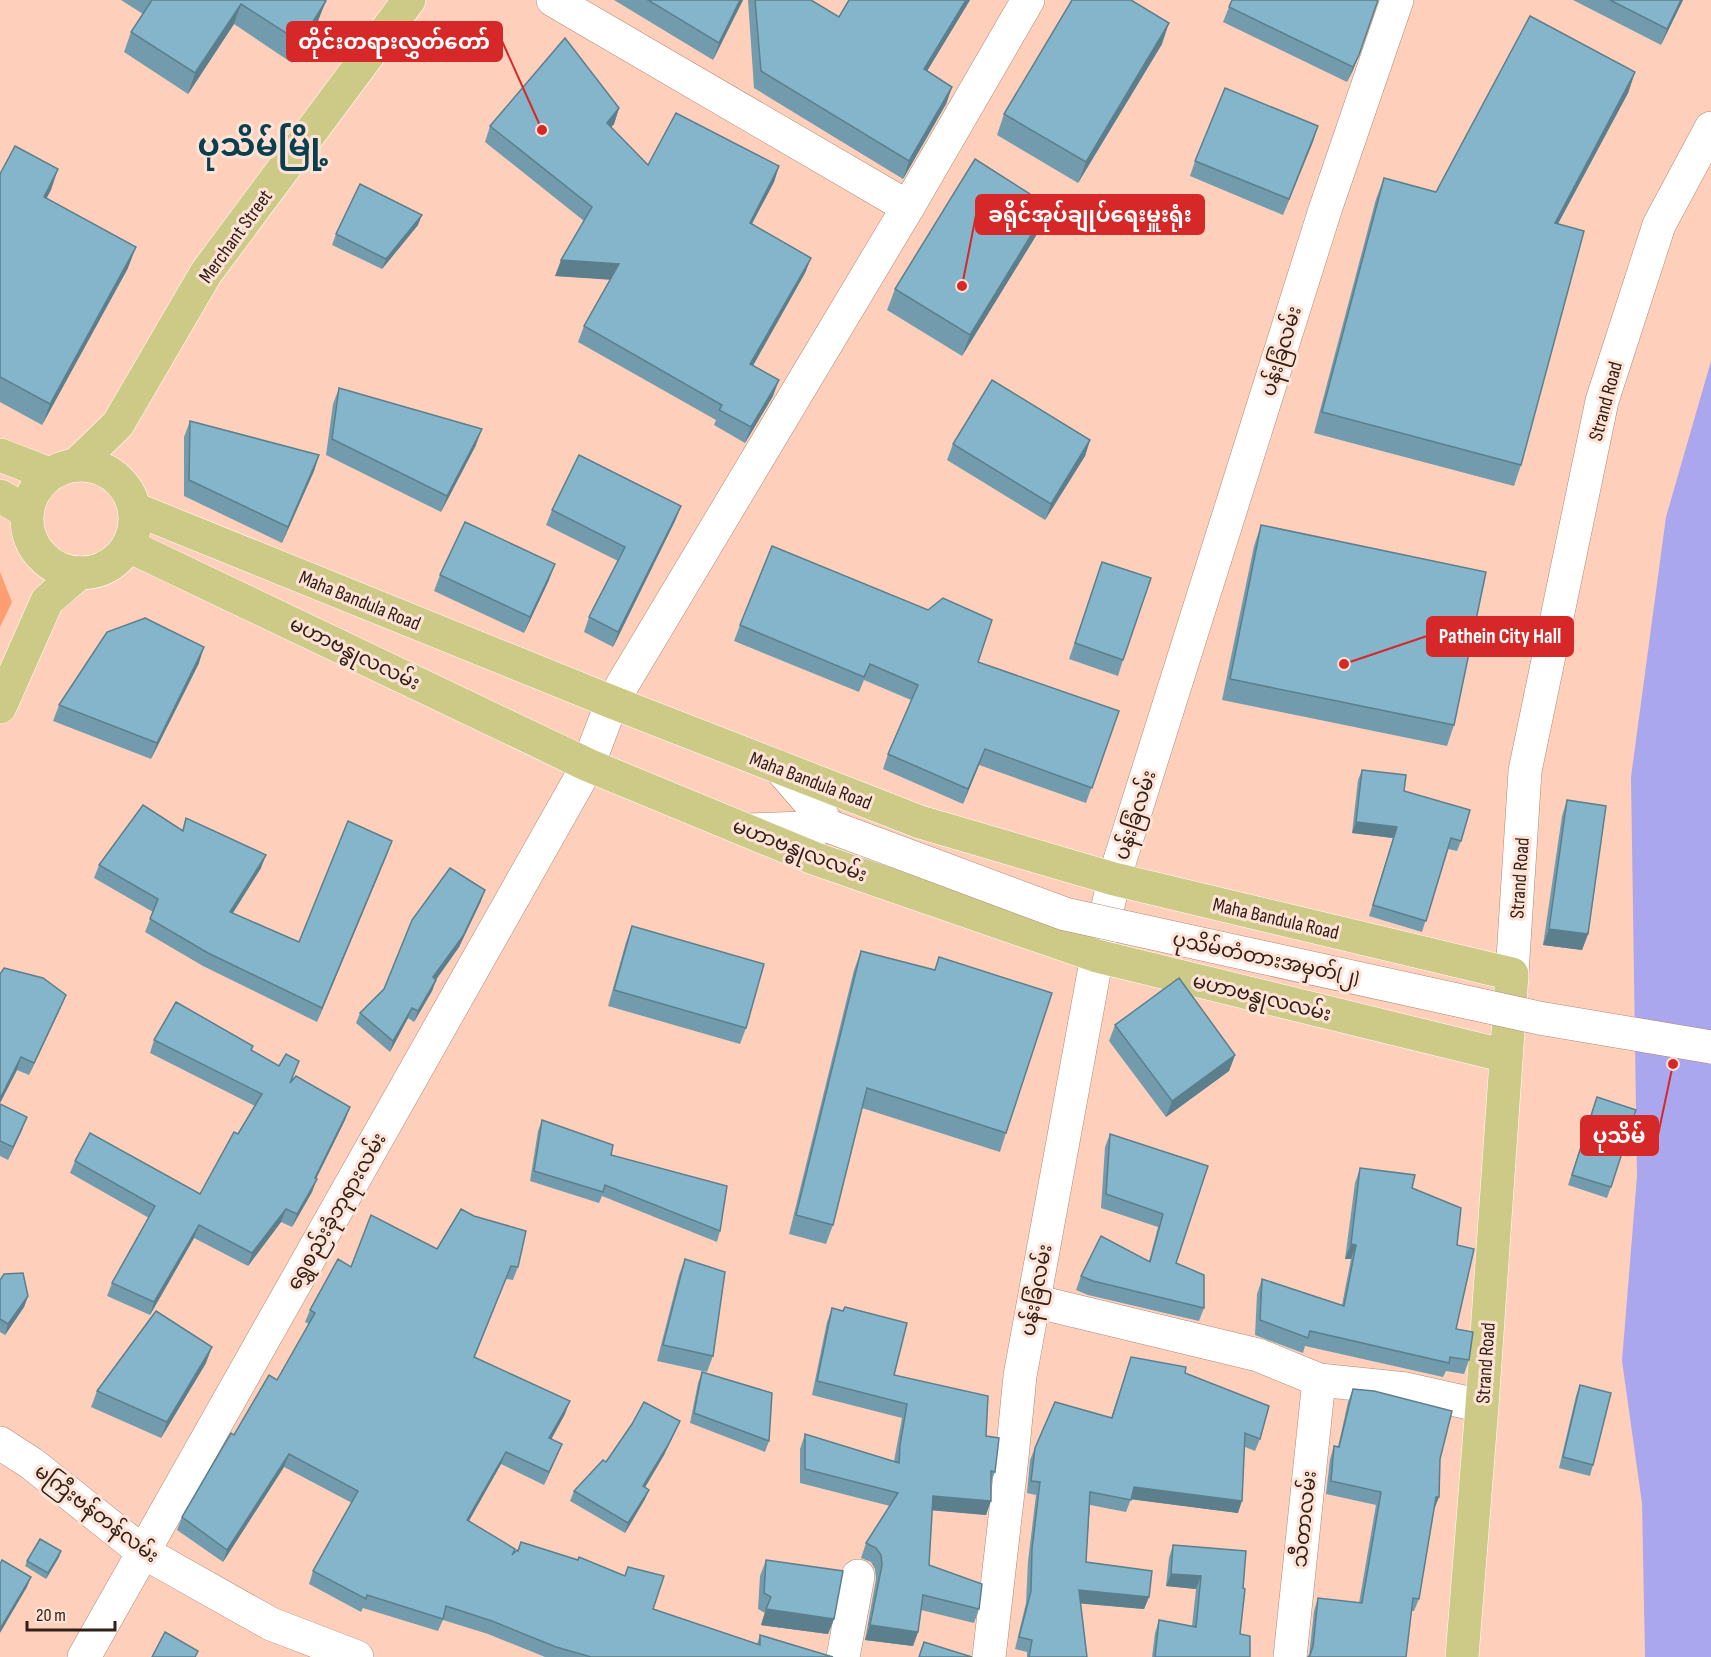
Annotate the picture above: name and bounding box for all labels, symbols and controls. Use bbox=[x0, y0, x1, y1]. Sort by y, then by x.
callout: တိုင်းတရားလွှတ်တော် bbox=[287, 22, 502, 61]
text: တိုင်းတရားလွှတ်တော် bbox=[298, 26, 490, 59]
district label: ပုသိမ်မြို့ bbox=[197, 123, 329, 171]
street label: Merchant Street bbox=[194, 185, 278, 288]
callout: ခရိုင်အုပ်ချုပ်ရေးမှူးရုံး bbox=[976, 195, 1204, 234]
text: ခရိုင်အုပ်ချုပ်ရေးမှူးရုံး bbox=[988, 199, 1192, 233]
street label: ပန်းခြံလမ်း bbox=[1254, 302, 1310, 400]
street label: Strand Road bbox=[1584, 359, 1628, 444]
street label: Maha Bandula Road bbox=[295, 566, 424, 636]
street label: မဟာဗန္ဓုလလမ်း bbox=[284, 609, 425, 699]
callout: Pathein City Hall bbox=[1427, 617, 1573, 656]
text: Pathein City Hall bbox=[1439, 624, 1561, 649]
street label: Maha Bandula Road bbox=[746, 747, 875, 815]
street label: ပန်းခြံလမ်း bbox=[1107, 766, 1165, 864]
street label: မဟာဗန္ဓုလလမ်း bbox=[728, 811, 871, 891]
street label: Strand Road bbox=[1505, 837, 1535, 919]
street label: Maha Bandula Road bbox=[1210, 893, 1341, 945]
street label: ပုသိမ်တံတားအမှတ်(၂) bbox=[1169, 925, 1362, 994]
street label: မဟာဗန္ဓုလလမ်း bbox=[1189, 966, 1334, 1030]
callout: ပုသိမ် bbox=[1581, 1116, 1658, 1155]
text: ပုသိမ် bbox=[1593, 1120, 1645, 1153]
street label: ရွှေစည်းခုံဘုရားလမ်း bbox=[280, 1127, 395, 1296]
street label: ပန်းခြံလမ်း bbox=[1013, 1242, 1061, 1339]
street label: Strand Road bbox=[1471, 1322, 1501, 1404]
street label: မကြီးဗန်တန်လမ်း bbox=[28, 1457, 165, 1571]
street label: သီတာလမ်း bbox=[1285, 1469, 1322, 1569]
scale bar bbox=[27, 1594, 116, 1632]
text: 20 m bbox=[36, 1605, 66, 1626]

